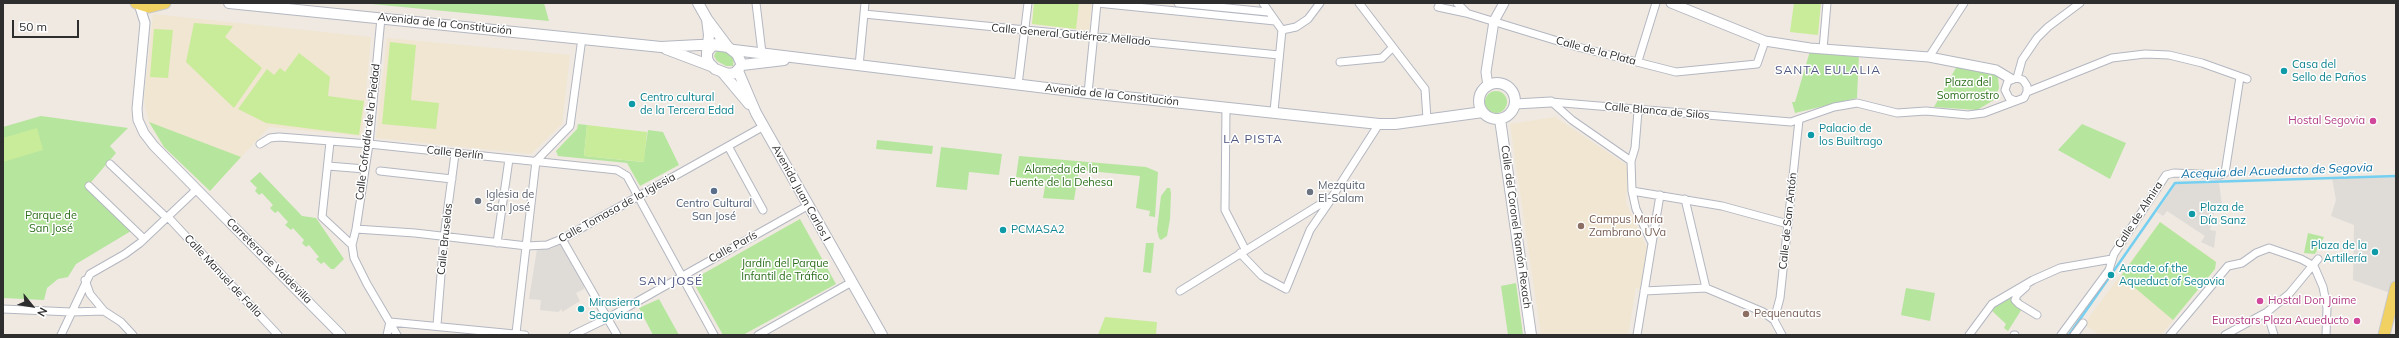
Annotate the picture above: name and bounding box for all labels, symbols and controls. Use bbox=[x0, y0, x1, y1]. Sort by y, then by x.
street label: Avenida de la Constitución bbox=[377, 10, 513, 38]
scale bar bbox=[14, 12, 81, 38]
text: 50 m bbox=[19, 19, 47, 34]
street label: Calle General Gutiérrez Mellado bbox=[991, 21, 1151, 49]
street label: Calle de la Plata bbox=[1554, 34, 1638, 68]
place label: Casa del Sello de Paños bbox=[2292, 58, 2366, 84]
street label: Calle Cofradía de la Piedad bbox=[353, 63, 383, 201]
district label: SANTA EULALIA bbox=[1775, 63, 1881, 77]
marker: Casa del Sello de Paños bbox=[2279, 66, 2289, 76]
park label: Plaza del Somorrostro bbox=[1937, 76, 1999, 102]
street label: Avenida de la Constitución bbox=[1044, 81, 1180, 109]
place label: Centro cultural de la Tercera Edad bbox=[640, 91, 734, 117]
marker: Centro cultural de la Tercera Edad bbox=[627, 99, 637, 109]
street label: Calle Blanca de Silos bbox=[1604, 100, 1710, 122]
place label: Hostal Segovia bbox=[2288, 114, 2365, 128]
marker: Hostal Segovia bbox=[2368, 116, 2378, 126]
place label: Palacio de los Builtrago bbox=[1819, 122, 1883, 148]
marker: Palacio de los Builtrago bbox=[1806, 130, 1816, 140]
district label: LA PISTA bbox=[1223, 132, 1283, 146]
street label: Avenida Juan Carlos I bbox=[769, 142, 833, 244]
street label: Calle Berlín bbox=[426, 143, 484, 163]
street label: Calle del Coronel Ramón Rexach bbox=[1498, 144, 1534, 310]
water label: Acequia del Acueducto de Segovia bbox=[2181, 160, 2373, 182]
park label: Alameda de la Fuente de la Dehesa bbox=[1009, 163, 1113, 189]
street label: Calle Tomasa de la Iglesia bbox=[556, 170, 678, 246]
street label: Calle de San Antón bbox=[1776, 172, 1800, 270]
place label: Mezquita El-Salam bbox=[1318, 179, 1365, 205]
street label: Calle de Almira bbox=[2112, 179, 2166, 251]
marker: Centro Cultural San José bbox=[709, 186, 719, 196]
marker: Mezquita El-Salam bbox=[1305, 187, 1315, 197]
place label: Iglesia de San José bbox=[486, 188, 534, 214]
marker: Iglesia de San José bbox=[473, 196, 483, 206]
place label: Centro Cultural San José bbox=[676, 197, 752, 223]
place label: Plaza de Día Sanz bbox=[2200, 201, 2246, 227]
street label: Calle Bruselas bbox=[435, 203, 455, 275]
park label: Parque de San José bbox=[25, 209, 77, 235]
marker: Plaza de Día Sanz bbox=[2187, 209, 2197, 219]
place label: Campus María Zambrano UVa bbox=[1589, 213, 1666, 239]
street label: Carretera de Valdevilla bbox=[223, 215, 315, 307]
marker: Campus María Zambrano UVa bbox=[1576, 221, 1586, 231]
place label: PCMASA2 bbox=[1011, 223, 1065, 237]
marker: PCMASA2 bbox=[998, 225, 1008, 235]
street label: Calle París bbox=[706, 228, 760, 266]
street label: Calle Manuel de Falla bbox=[181, 232, 265, 320]
place label: Plaza de la Artillería bbox=[2311, 239, 2367, 265]
marker: Plaza de la Artillería bbox=[2370, 247, 2380, 257]
park label: Jardín del Parque Infantil de Tráfico bbox=[741, 257, 829, 283]
place label: Arcade of the Aqueduct of Segovia bbox=[2119, 262, 2225, 288]
marker: Arcade of the Aqueduct of Segovia bbox=[2106, 270, 2116, 280]
district label: SAN JOSÉ bbox=[639, 274, 703, 288]
north arrow bbox=[12, 286, 52, 326]
place label: Hostal Don Jaime bbox=[2268, 294, 2356, 308]
place label: Mirasierra Segoviana bbox=[589, 296, 643, 322]
marker: Hostal Don Jaime bbox=[2255, 296, 2265, 306]
marker: Mirasierra Segoviana bbox=[576, 304, 586, 314]
text: N bbox=[34, 305, 51, 319]
place label: Pequenautas bbox=[1754, 307, 1821, 321]
marker: Pequenautas bbox=[1741, 309, 1751, 319]
place label: Eurostars Plaza Acueducto bbox=[2212, 314, 2349, 328]
marker: Eurostars Plaza Acueducto bbox=[2352, 316, 2362, 326]

